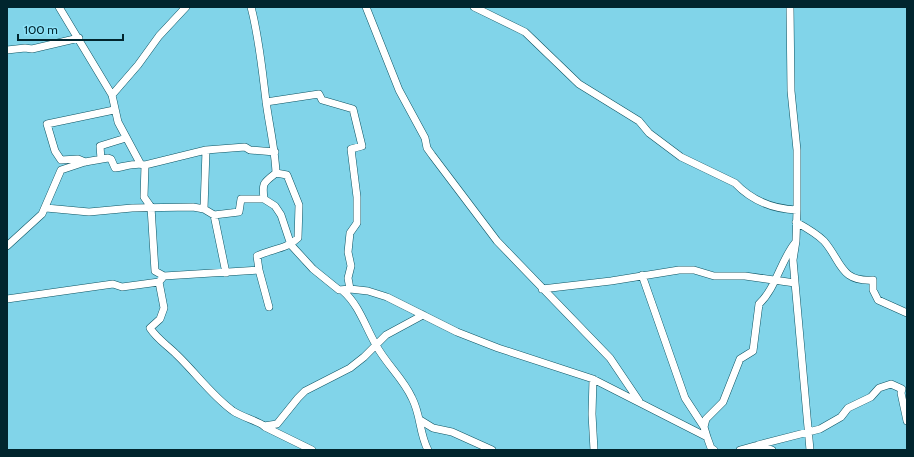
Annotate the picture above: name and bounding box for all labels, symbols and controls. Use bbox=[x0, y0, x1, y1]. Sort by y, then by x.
scale bar bbox=[18, 16, 123, 42]
text: 100 m bbox=[24, 22, 58, 37]

